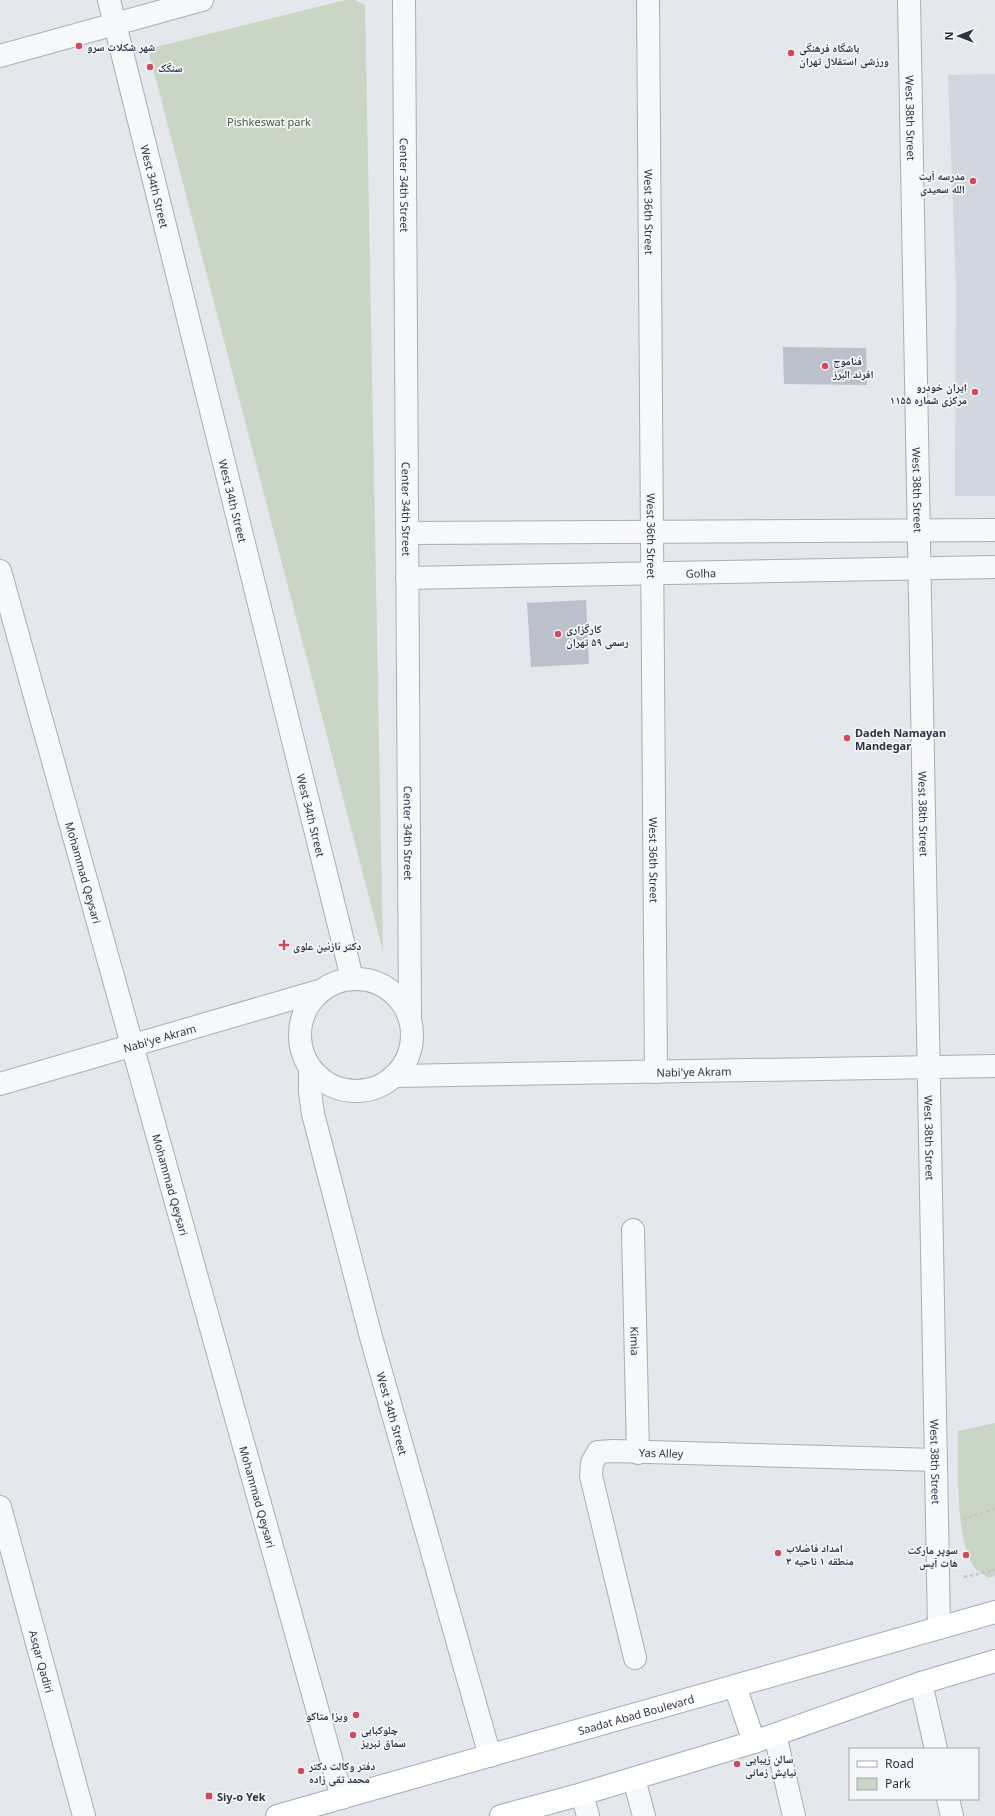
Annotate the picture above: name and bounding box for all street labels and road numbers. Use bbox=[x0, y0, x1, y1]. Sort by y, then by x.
street label: West 38th Street bbox=[903, 75, 919, 161]
street label: Center 34th Street bbox=[397, 138, 413, 232]
street label: West 34th Street bbox=[138, 143, 173, 230]
street label: West 36th Street bbox=[642, 169, 657, 255]
street label: West 38th Street bbox=[910, 447, 926, 533]
street label: West 34th Street bbox=[216, 458, 251, 544]
street label: Center 34th Street bbox=[399, 462, 415, 556]
street label: West 36th Street bbox=[644, 493, 660, 579]
street label: Golha bbox=[686, 565, 716, 580]
street label: West 38th Street bbox=[916, 771, 932, 857]
street label: West 34th Street bbox=[294, 772, 329, 858]
street label: Center 34th Street bbox=[401, 786, 417, 880]
street label: West 36th Street bbox=[647, 817, 662, 903]
street label: Mohammad Qeysari bbox=[63, 820, 105, 925]
street label: Nabi'ye Akram bbox=[121, 1020, 197, 1055]
street label: Nabi'ye Akram bbox=[656, 1063, 732, 1079]
street label: West 38th Street bbox=[922, 1095, 938, 1181]
street label: Mohammad Qeysari bbox=[150, 1132, 192, 1237]
street label: Kimia bbox=[628, 1326, 643, 1356]
street label: West 34th Street bbox=[374, 1370, 412, 1457]
street label: West 38th Street bbox=[928, 1419, 944, 1505]
street label: Mohammad Qeysari bbox=[237, 1444, 279, 1549]
street label: Yas Alley bbox=[639, 1444, 684, 1460]
street label: Asqar Qadiri bbox=[26, 1628, 58, 1694]
street label: Saadat Abad Boulevard bbox=[576, 1690, 696, 1738]

